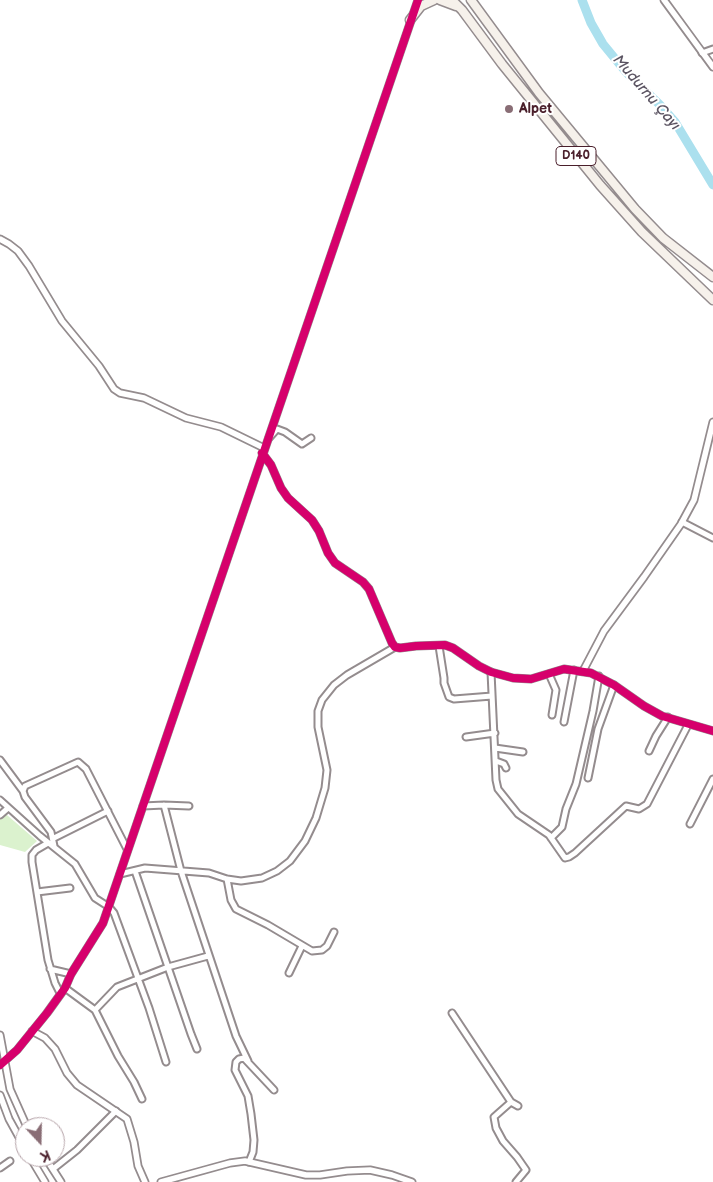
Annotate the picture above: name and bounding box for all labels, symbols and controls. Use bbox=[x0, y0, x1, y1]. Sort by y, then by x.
water label: Mudurnu Çayı bbox=[608, 52, 684, 134]
place label: Alpet bbox=[519, 101, 552, 117]
marker: Alpet bbox=[503, 103, 515, 115]
road number: D140 bbox=[556, 146, 596, 166]
north arrow bbox=[15, 1117, 65, 1167]
text: K bbox=[38, 1146, 53, 1165]

